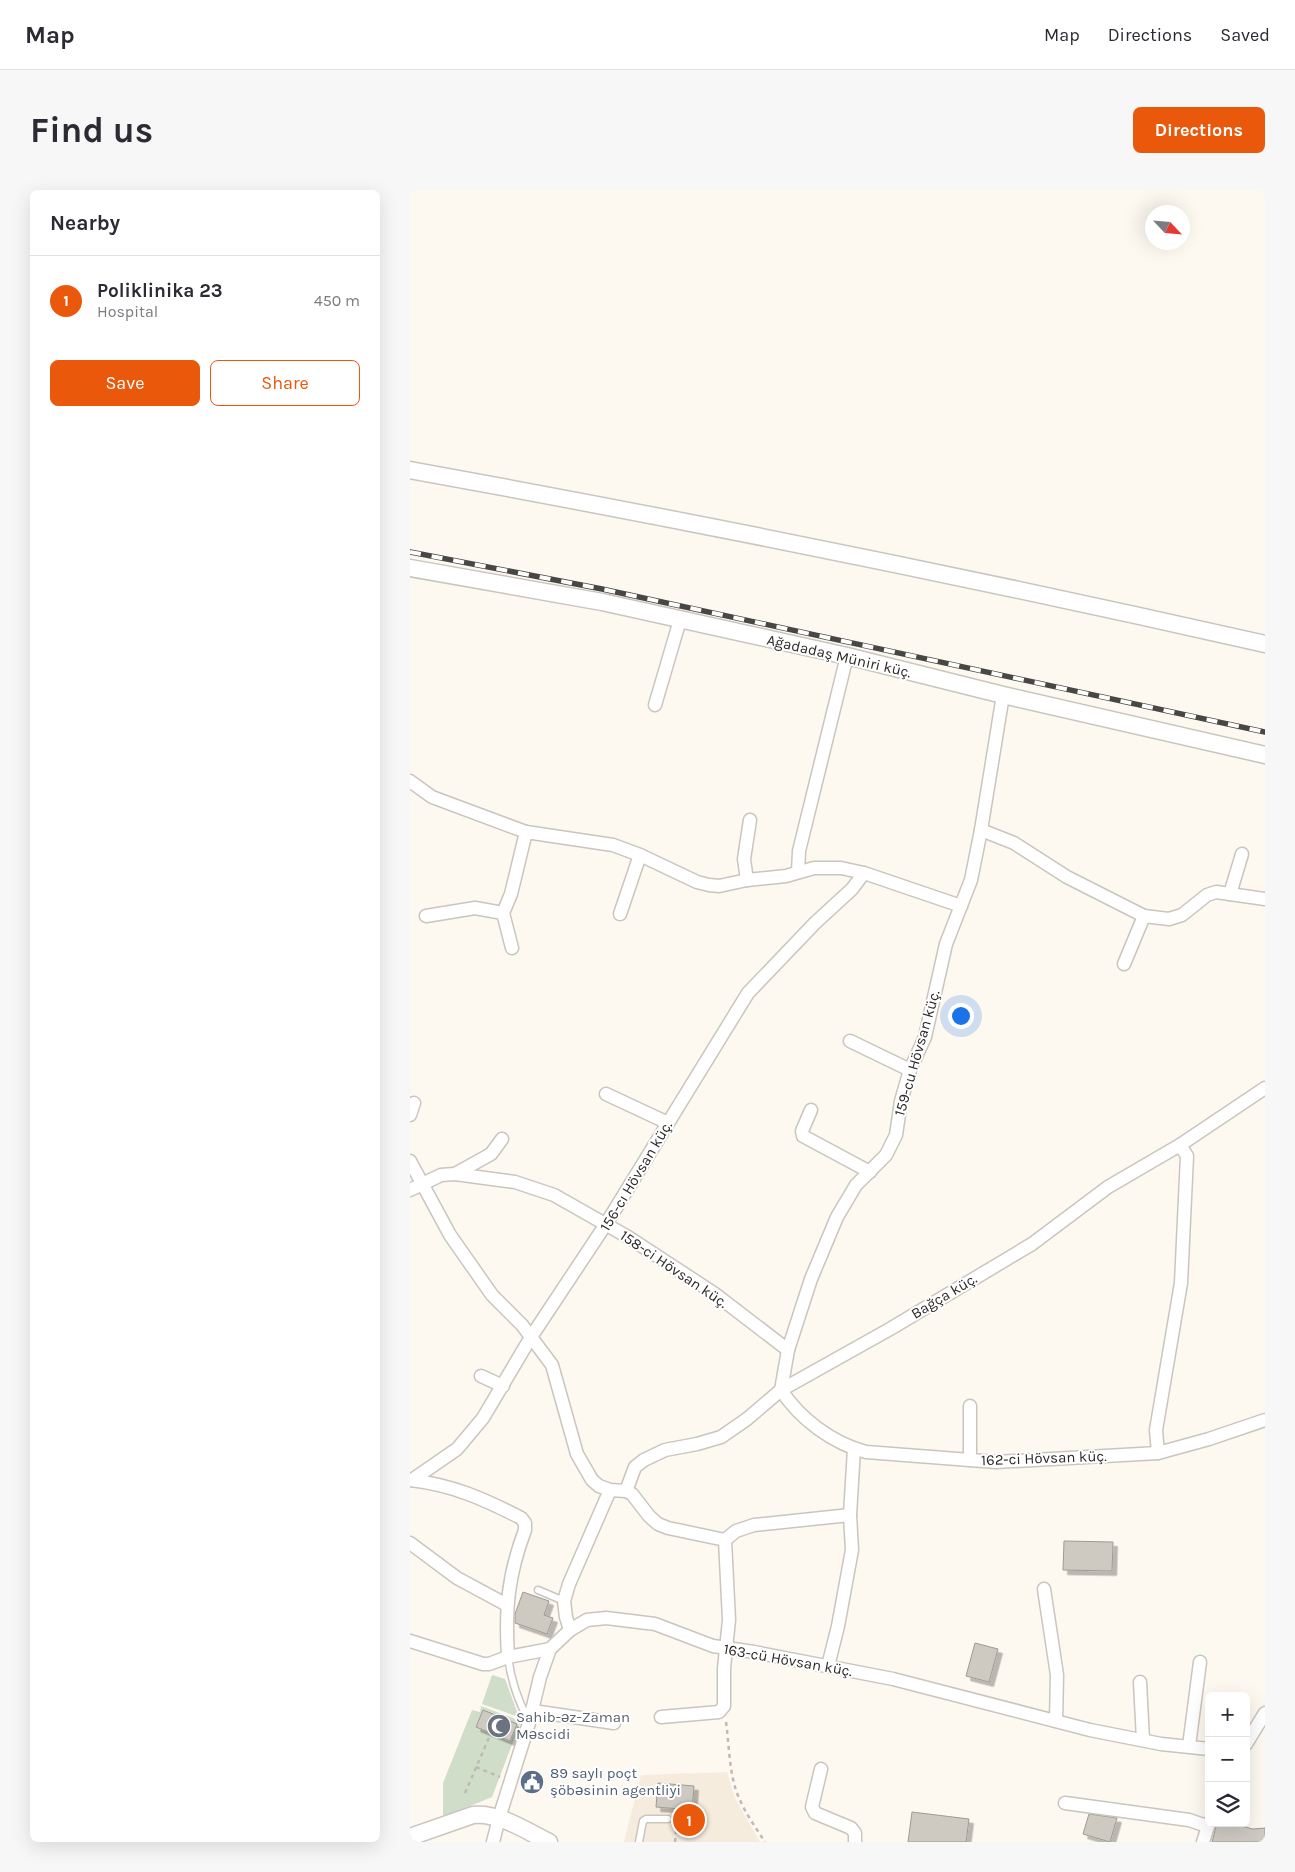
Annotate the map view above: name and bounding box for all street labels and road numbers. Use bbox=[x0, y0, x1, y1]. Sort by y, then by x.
street label: Ağadadaş Müniri küç. bbox=[765, 631, 913, 681]
street label: 159-cu Hövsan küç. bbox=[890, 988, 944, 1118]
street label: 156-cı Hövsan küç. bbox=[596, 1117, 676, 1234]
street label: 158-ci Hövsan küç. bbox=[617, 1226, 732, 1312]
street label: Bağça küç. bbox=[908, 1269, 980, 1323]
street label: 162-ci Hövsan küç. bbox=[981, 1447, 1107, 1469]
street label: 163-cü Hövsan küç. bbox=[722, 1640, 854, 1680]

